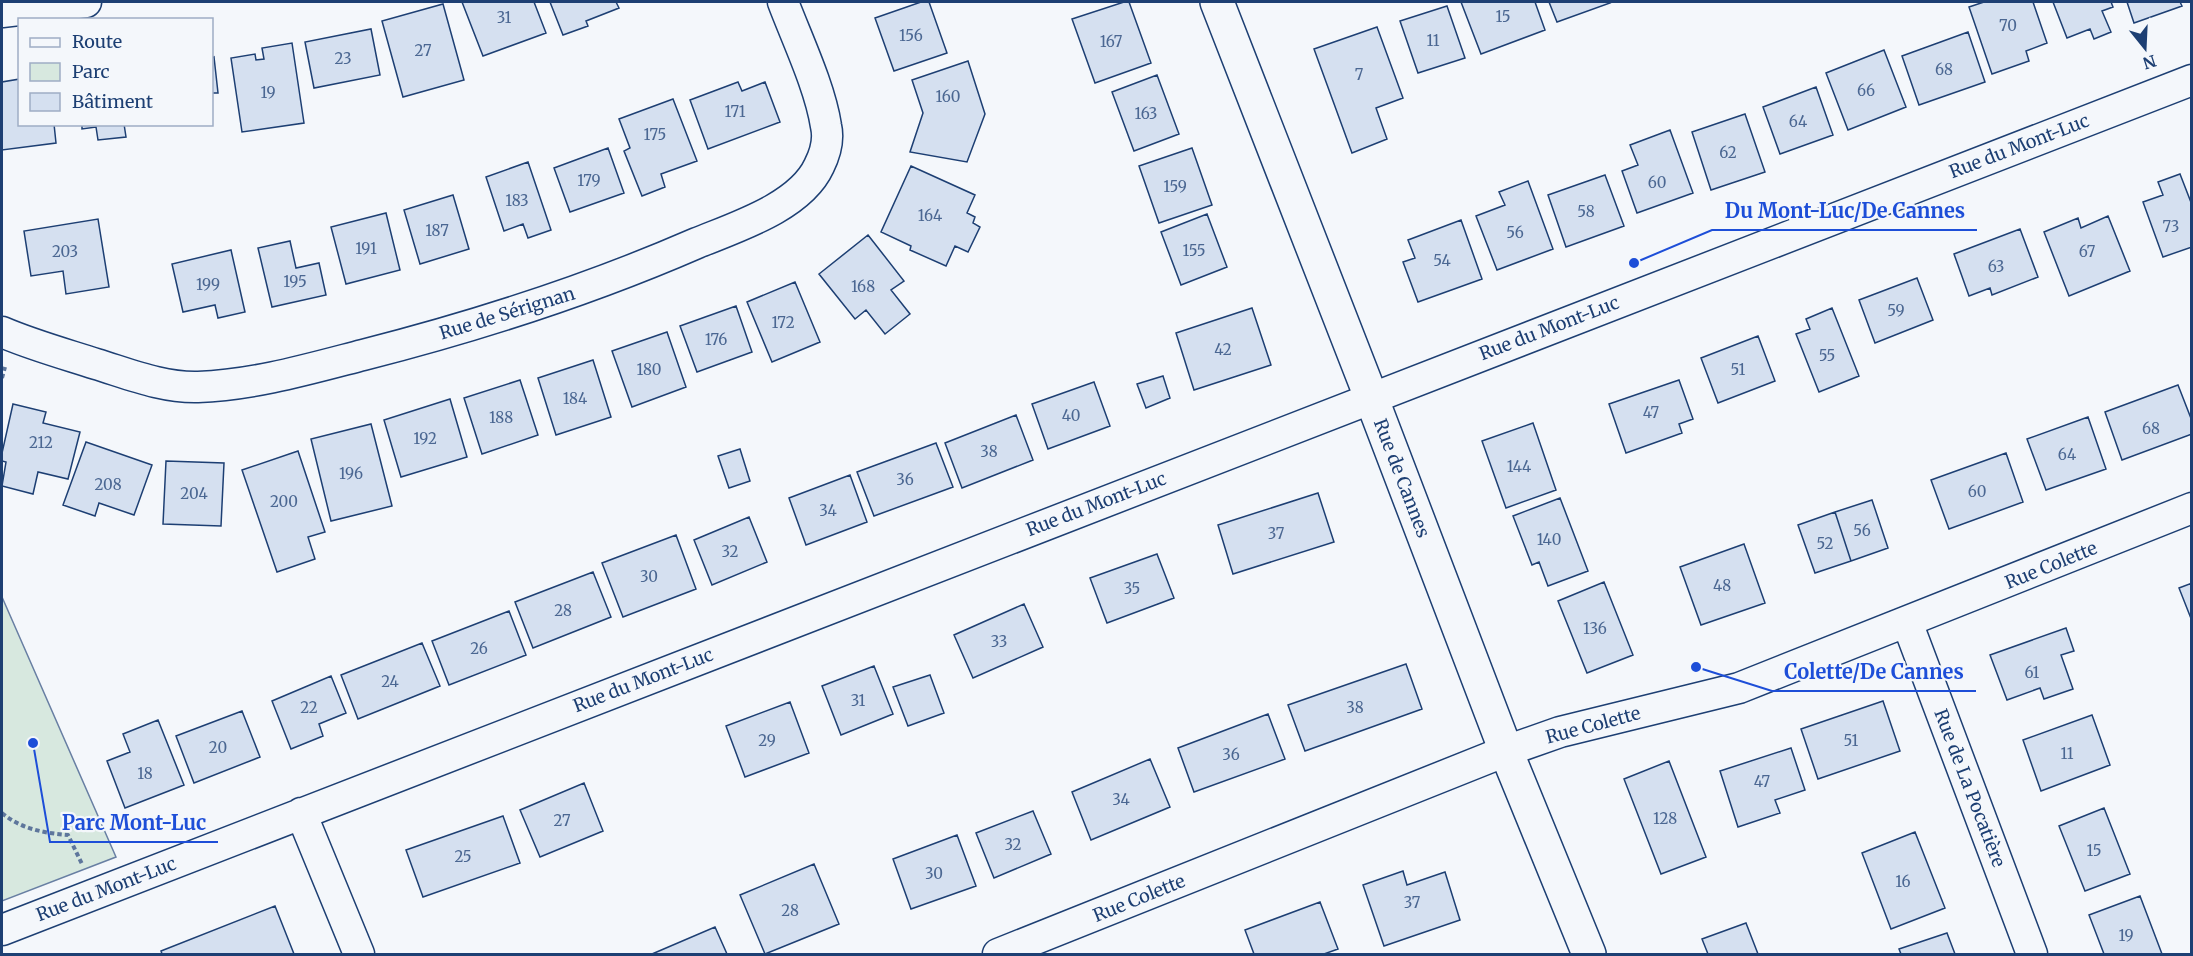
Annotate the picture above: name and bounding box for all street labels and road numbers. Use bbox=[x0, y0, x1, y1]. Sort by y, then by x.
street label: Rue du Mont-Luc bbox=[1946, 109, 2092, 183]
street label: Rue de Sérignan bbox=[436, 281, 578, 345]
street label: Rue du Mont-Luc bbox=[1476, 291, 1622, 365]
street label: Rue de Cannes bbox=[1369, 415, 1435, 541]
street label: Rue du Mont-Luc bbox=[1023, 467, 1169, 541]
street label: Rue Colette bbox=[2002, 536, 2100, 594]
street label: Rue du Mont-Luc bbox=[570, 643, 716, 717]
street label: Rue Colette bbox=[1543, 701, 1643, 749]
street label: Rue de La Pocatière bbox=[1929, 706, 2011, 870]
street label: Rue du Mont-Luc bbox=[33, 852, 179, 926]
street label: Rue Colette bbox=[1090, 869, 1188, 927]

